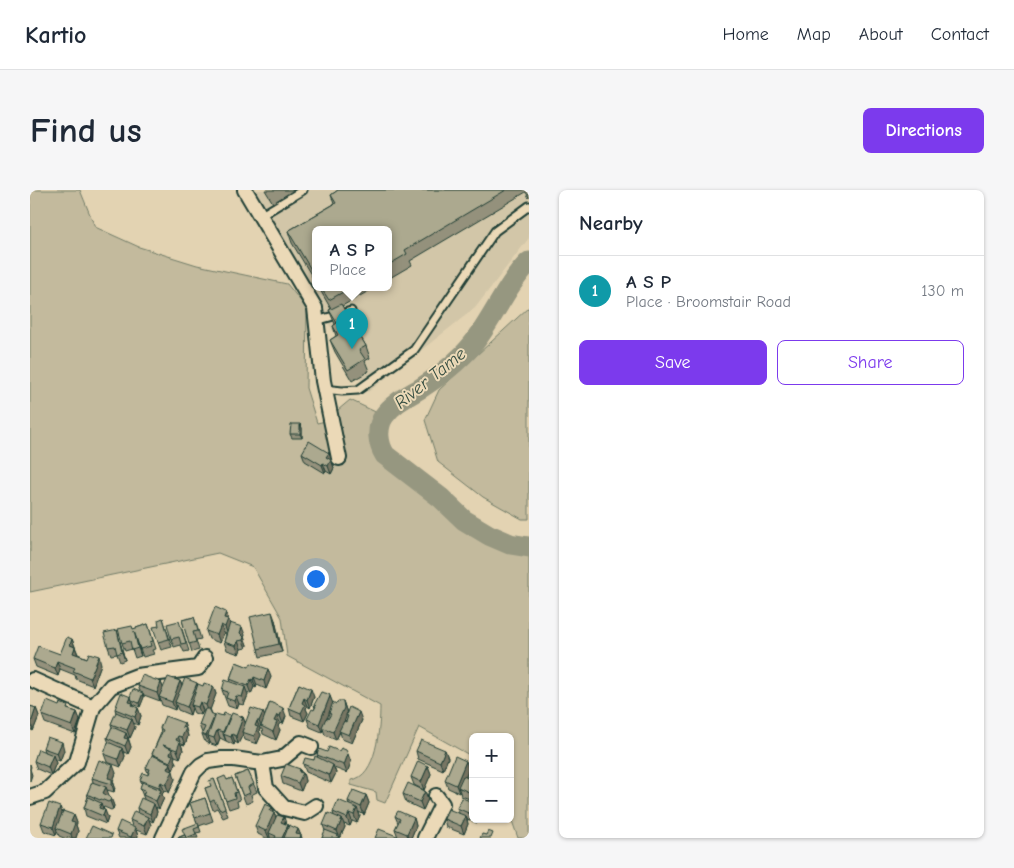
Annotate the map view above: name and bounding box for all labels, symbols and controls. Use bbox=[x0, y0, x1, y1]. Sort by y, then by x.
text: Kartio bbox=[25, 21, 87, 49]
text: Home bbox=[722, 24, 769, 45]
text: Map bbox=[797, 24, 831, 45]
text: About bbox=[859, 24, 903, 45]
text: Contact bbox=[931, 24, 989, 45]
button: Directions bbox=[863, 108, 984, 153]
text: Find us bbox=[30, 110, 142, 151]
text: Nearby bbox=[579, 211, 643, 235]
popup bbox=[312, 226, 392, 291]
text: A S P bbox=[330, 239, 374, 261]
text: Place bbox=[330, 261, 366, 279]
text: A S P bbox=[626, 271, 671, 293]
text: 1 bbox=[592, 282, 598, 300]
text: 130 m bbox=[921, 282, 964, 300]
text: Place · Broomstair Road bbox=[626, 293, 791, 311]
pin: 1 bbox=[336, 308, 368, 349]
button: Save bbox=[579, 340, 767, 385]
button: Share bbox=[777, 340, 964, 385]
water label: River Tame bbox=[390, 343, 470, 413]
your location bbox=[303, 566, 329, 592]
map controls bbox=[469, 733, 514, 823]
button: + bbox=[469, 733, 514, 778]
button: − bbox=[469, 778, 514, 823]

